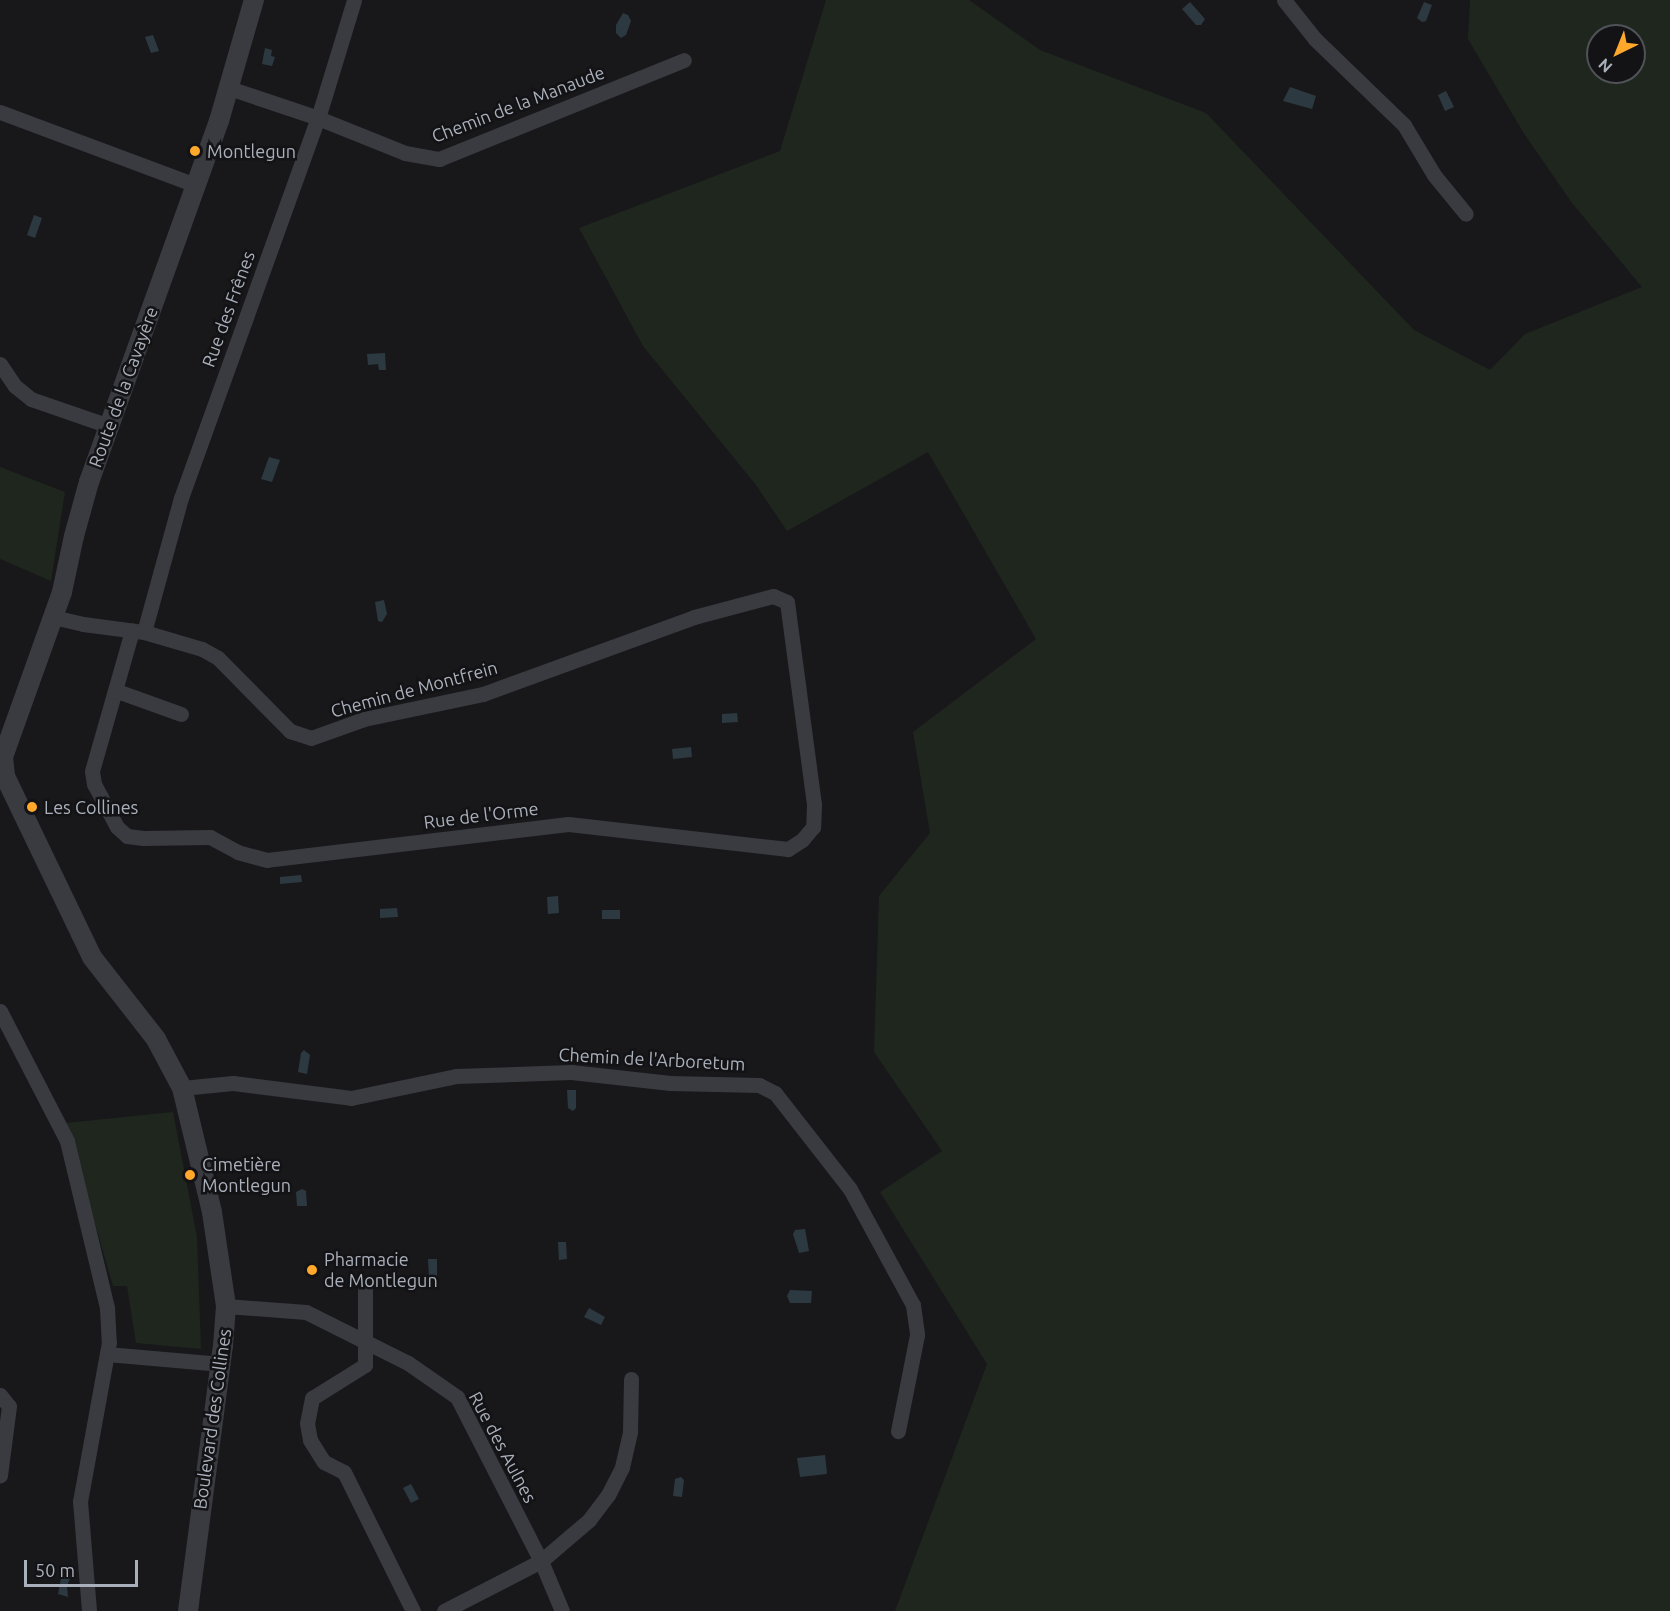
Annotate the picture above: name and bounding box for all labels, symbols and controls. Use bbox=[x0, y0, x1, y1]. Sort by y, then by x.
north arrow bbox=[1586, 24, 1646, 84]
text: N bbox=[1595, 55, 1616, 76]
street label: Chemin de la Manaude bbox=[429, 61, 607, 147]
place label: Montlegun bbox=[207, 140, 296, 162]
marker: Montlegun bbox=[188, 144, 202, 158]
street label: Rue des Frênes bbox=[197, 248, 259, 370]
street label: Route de la Cavayère bbox=[84, 304, 162, 470]
street label: Chemin de Montfrein bbox=[328, 656, 500, 722]
place label: Les Collines bbox=[44, 796, 138, 818]
street label: Rue de l'Orme bbox=[422, 797, 540, 833]
marker: Les Collines bbox=[25, 800, 39, 814]
street label: Chemin de l'Arboretum bbox=[558, 1043, 746, 1075]
place label: Cimetière Montlegun bbox=[202, 1154, 291, 1196]
marker: Cimetière Montlegun bbox=[183, 1168, 197, 1182]
place label: Pharmacie de Montlegun bbox=[324, 1249, 438, 1292]
marker: Pharmacie de Montlegun bbox=[305, 1263, 319, 1277]
street label: Boulevard des Collines bbox=[189, 1327, 235, 1511]
street label: Rue des Aulnes bbox=[465, 1388, 541, 1506]
scale bar bbox=[27, 1548, 141, 1586]
text: 50 m bbox=[35, 1560, 75, 1580]

